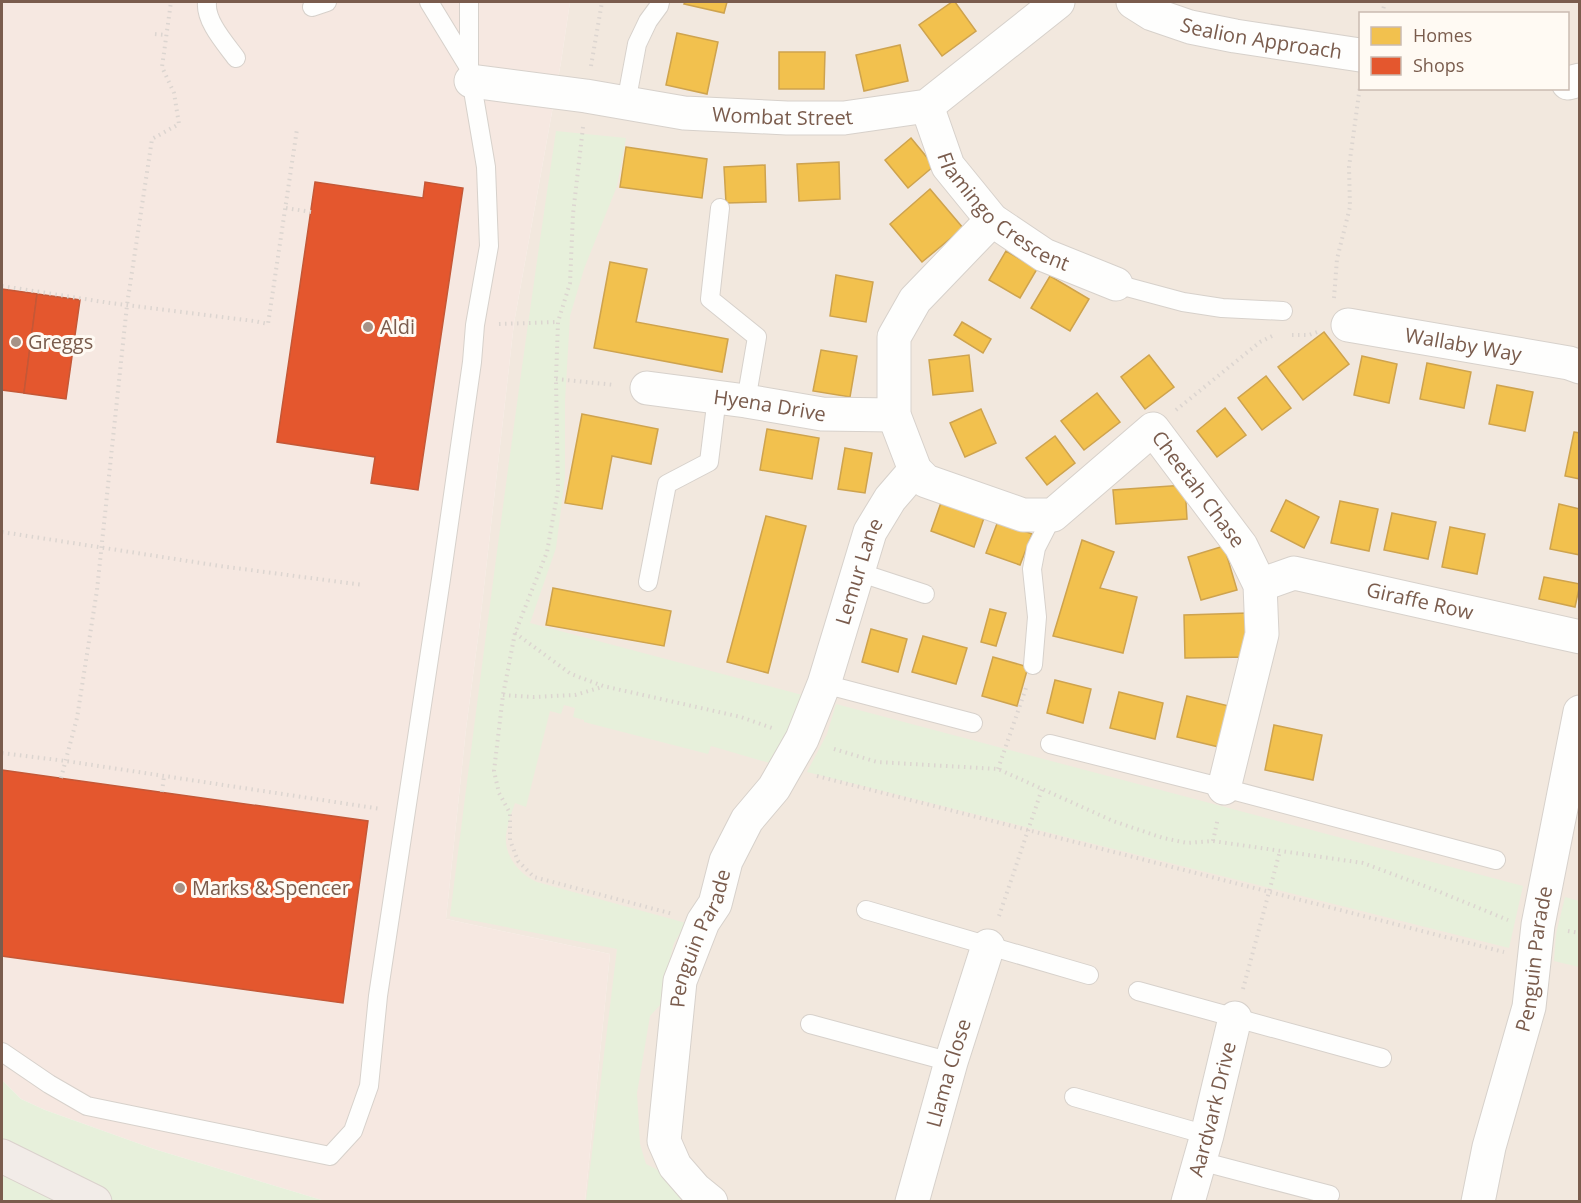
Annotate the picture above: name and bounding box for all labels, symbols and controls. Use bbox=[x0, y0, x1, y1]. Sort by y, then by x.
street label: Sealion Approach bbox=[1177, 11, 1344, 65]
legend bbox=[1359, 12, 1569, 90]
text: Homes bbox=[1413, 23, 1472, 47]
text: Shops bbox=[1413, 53, 1464, 77]
street label: Wombat Street bbox=[712, 100, 855, 131]
street label: Flamingo Crescent bbox=[931, 148, 1074, 277]
place label: Aldi bbox=[380, 313, 415, 340]
marker: Aldi bbox=[361, 320, 375, 334]
street label: Wallaby Way bbox=[1403, 321, 1525, 368]
place label: Greggs bbox=[28, 328, 93, 355]
marker: Greggs bbox=[9, 335, 23, 349]
street label: Hyena Drive bbox=[712, 383, 828, 427]
street label: Cheetah Chase bbox=[1146, 425, 1251, 553]
street label: Lemur Lane bbox=[829, 512, 889, 628]
street label: Giraffe Row bbox=[1364, 576, 1476, 626]
street label: Penguin Parade bbox=[663, 866, 736, 1009]
place label: Marks & Spencer bbox=[192, 874, 350, 901]
marker: Marks & Spencer bbox=[173, 881, 187, 895]
street label: Penguin Parade bbox=[1509, 884, 1558, 1035]
street label: Llama Close bbox=[919, 1015, 977, 1130]
street label: Aardvark Drive bbox=[1182, 1039, 1242, 1180]

